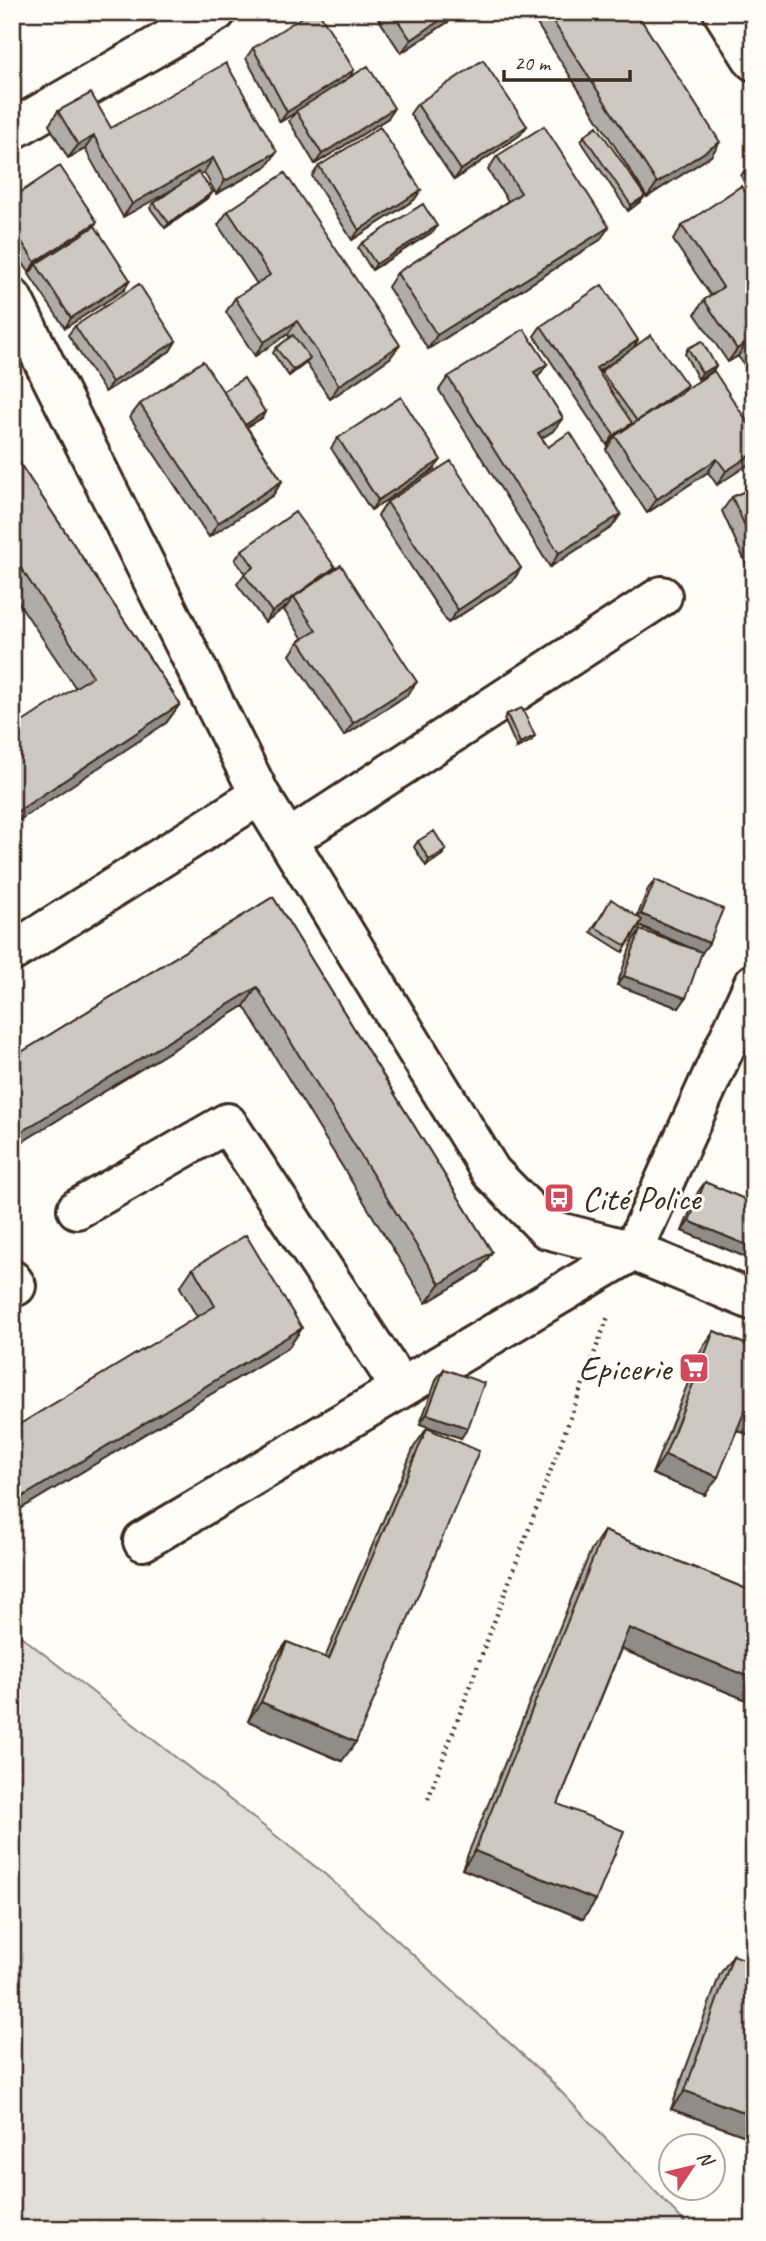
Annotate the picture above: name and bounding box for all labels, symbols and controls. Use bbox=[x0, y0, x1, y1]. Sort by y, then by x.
scale bar bbox=[504, 38, 630, 82]
text: 20 m bbox=[514, 50, 552, 76]
place label: Cité Police bbox=[582, 1176, 703, 1221]
bus stop icon: Cité Police bbox=[542, 1181, 576, 1215]
place label: Epicerie bbox=[579, 1346, 674, 1391]
supermarket icon: Epicerie bbox=[677, 1351, 711, 1385]
north arrow bbox=[658, 2132, 728, 2202]
text: N bbox=[692, 2146, 720, 2172]

